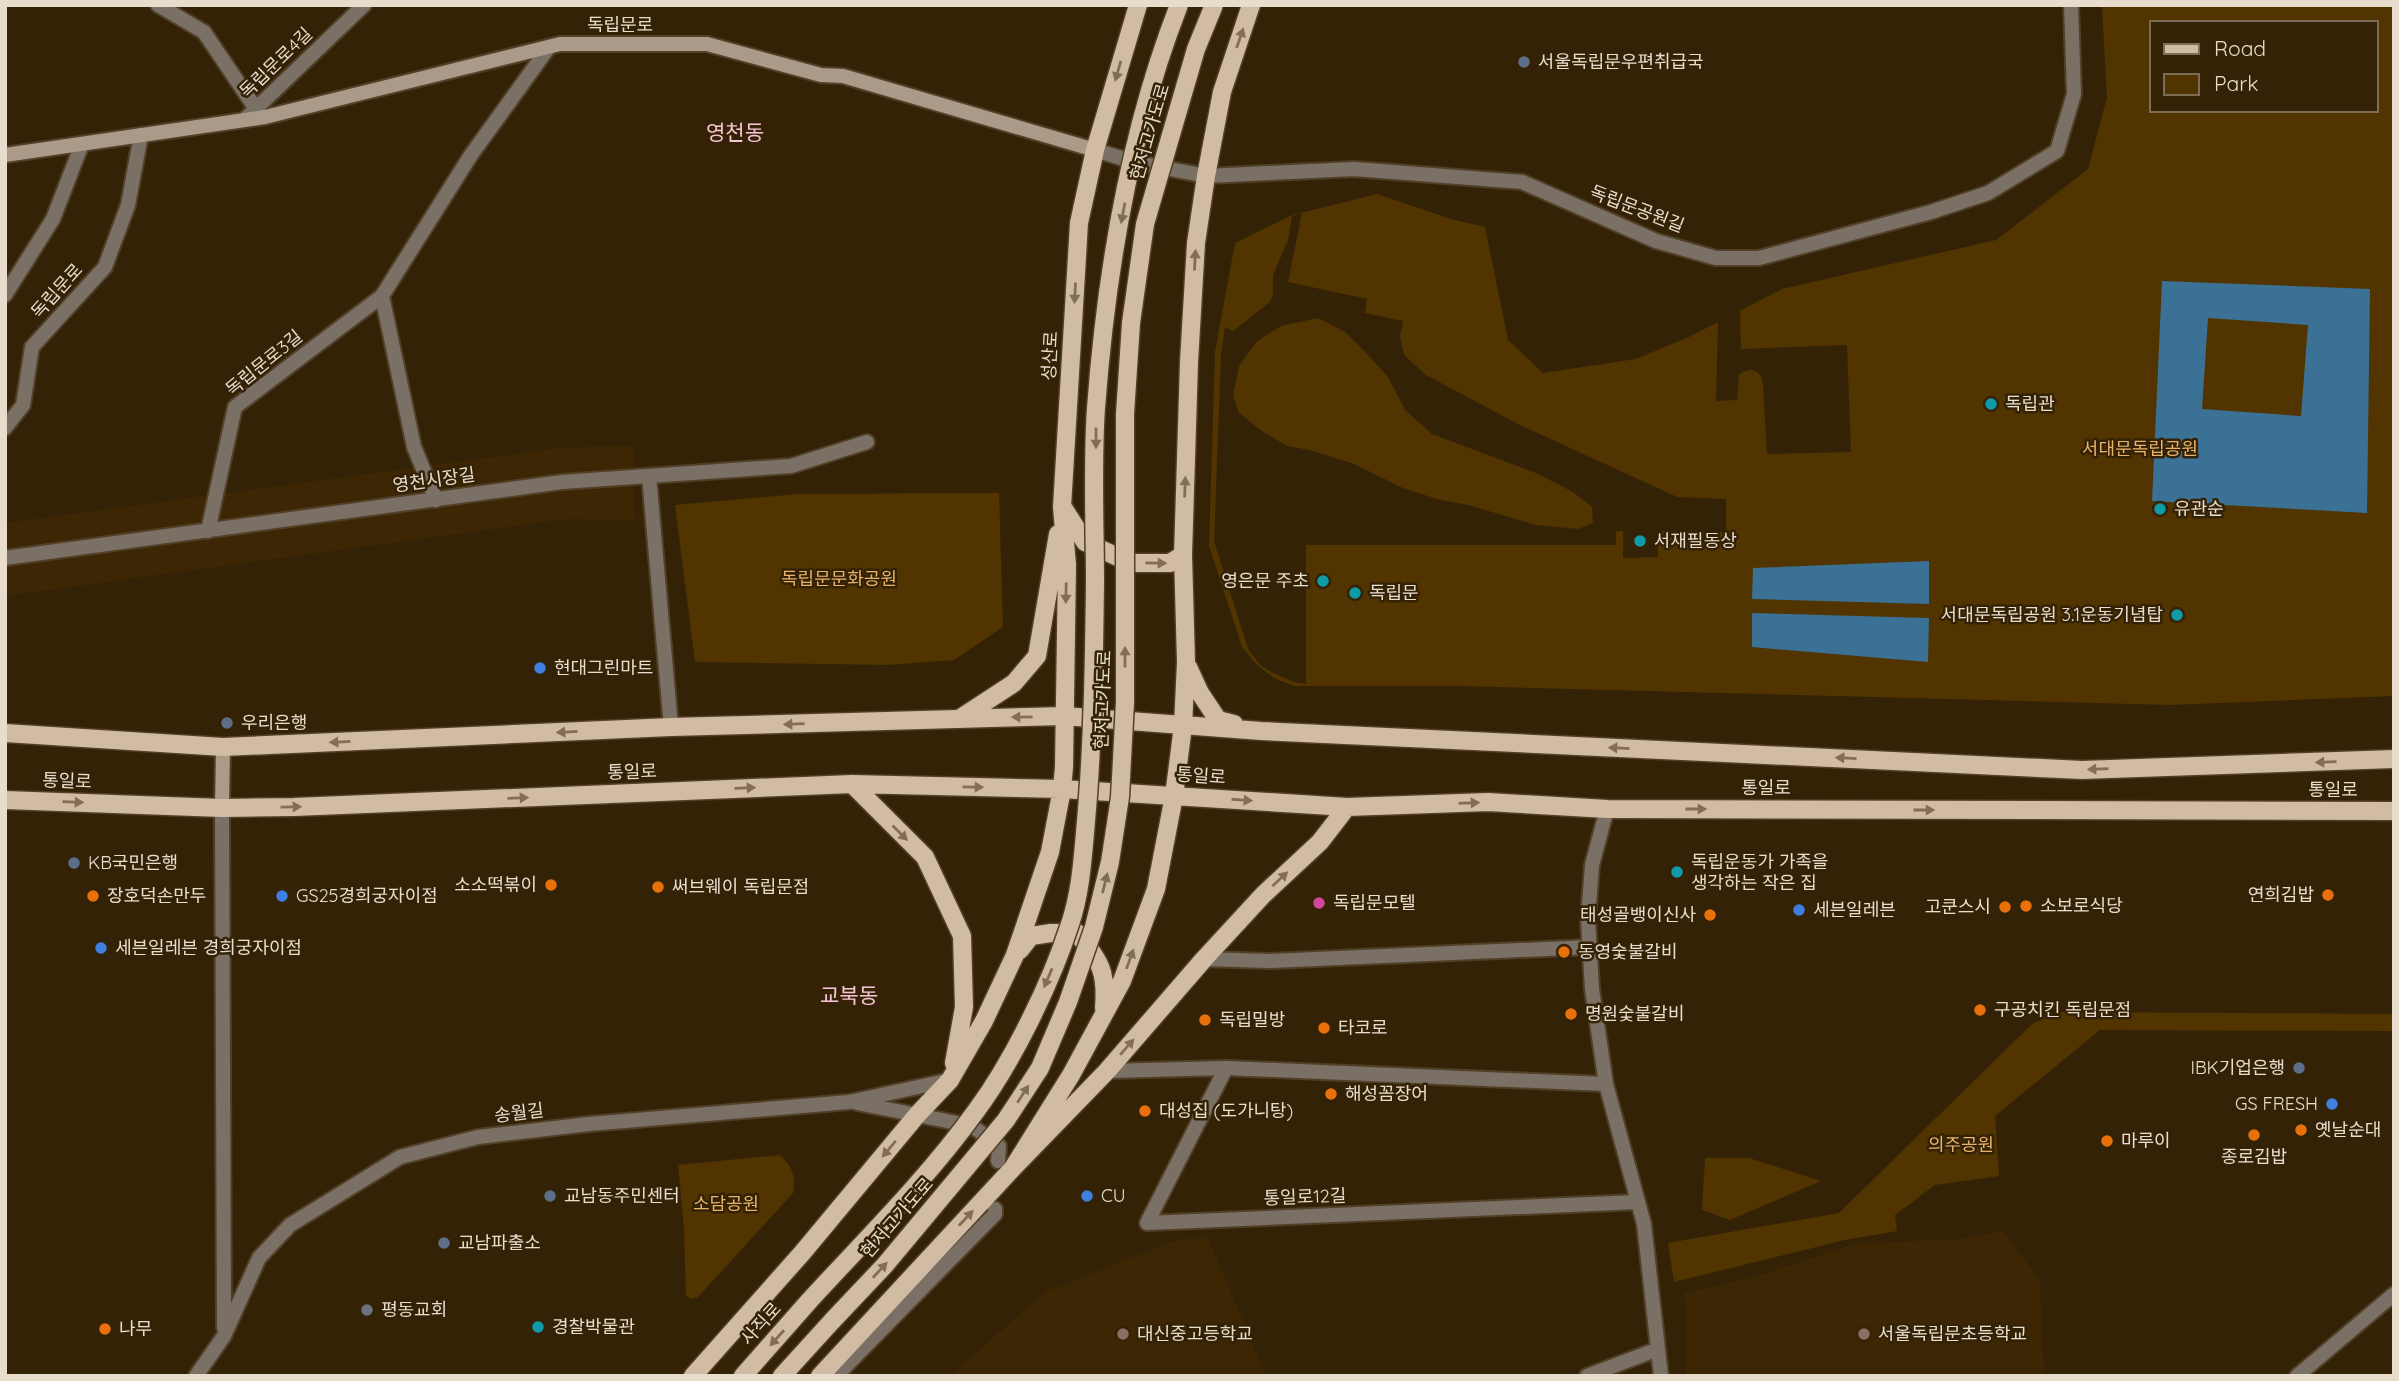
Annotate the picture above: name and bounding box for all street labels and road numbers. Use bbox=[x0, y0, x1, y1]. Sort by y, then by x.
street label: 독립문로 bbox=[587, 13, 653, 36]
street label: 독립문로4길 bbox=[234, 22, 317, 103]
street label: 현저고가도로 bbox=[1125, 81, 1174, 183]
street label: 독립문공원길 bbox=[1587, 180, 1688, 237]
street label: 독립문로 bbox=[26, 258, 87, 323]
street label: 독립문로3길 bbox=[221, 325, 307, 401]
street label: 성산로 bbox=[1037, 331, 1062, 381]
street label: 영천시장길 bbox=[391, 462, 477, 497]
street label: 현저고가도로 bbox=[1089, 650, 1116, 750]
street label: 통일로 bbox=[607, 759, 657, 784]
street label: 통일로 bbox=[1175, 762, 1227, 789]
street label: 통일로 bbox=[42, 768, 92, 793]
street label: 통일로 bbox=[1741, 776, 1791, 799]
street label: 통일로 bbox=[2308, 778, 2358, 801]
street label: 송월길 bbox=[493, 1098, 545, 1127]
street label: 현저고가도로 bbox=[855, 1173, 938, 1263]
street label: 통일로12길 bbox=[1263, 1184, 1347, 1209]
street label: 사직로 bbox=[735, 1298, 786, 1350]

